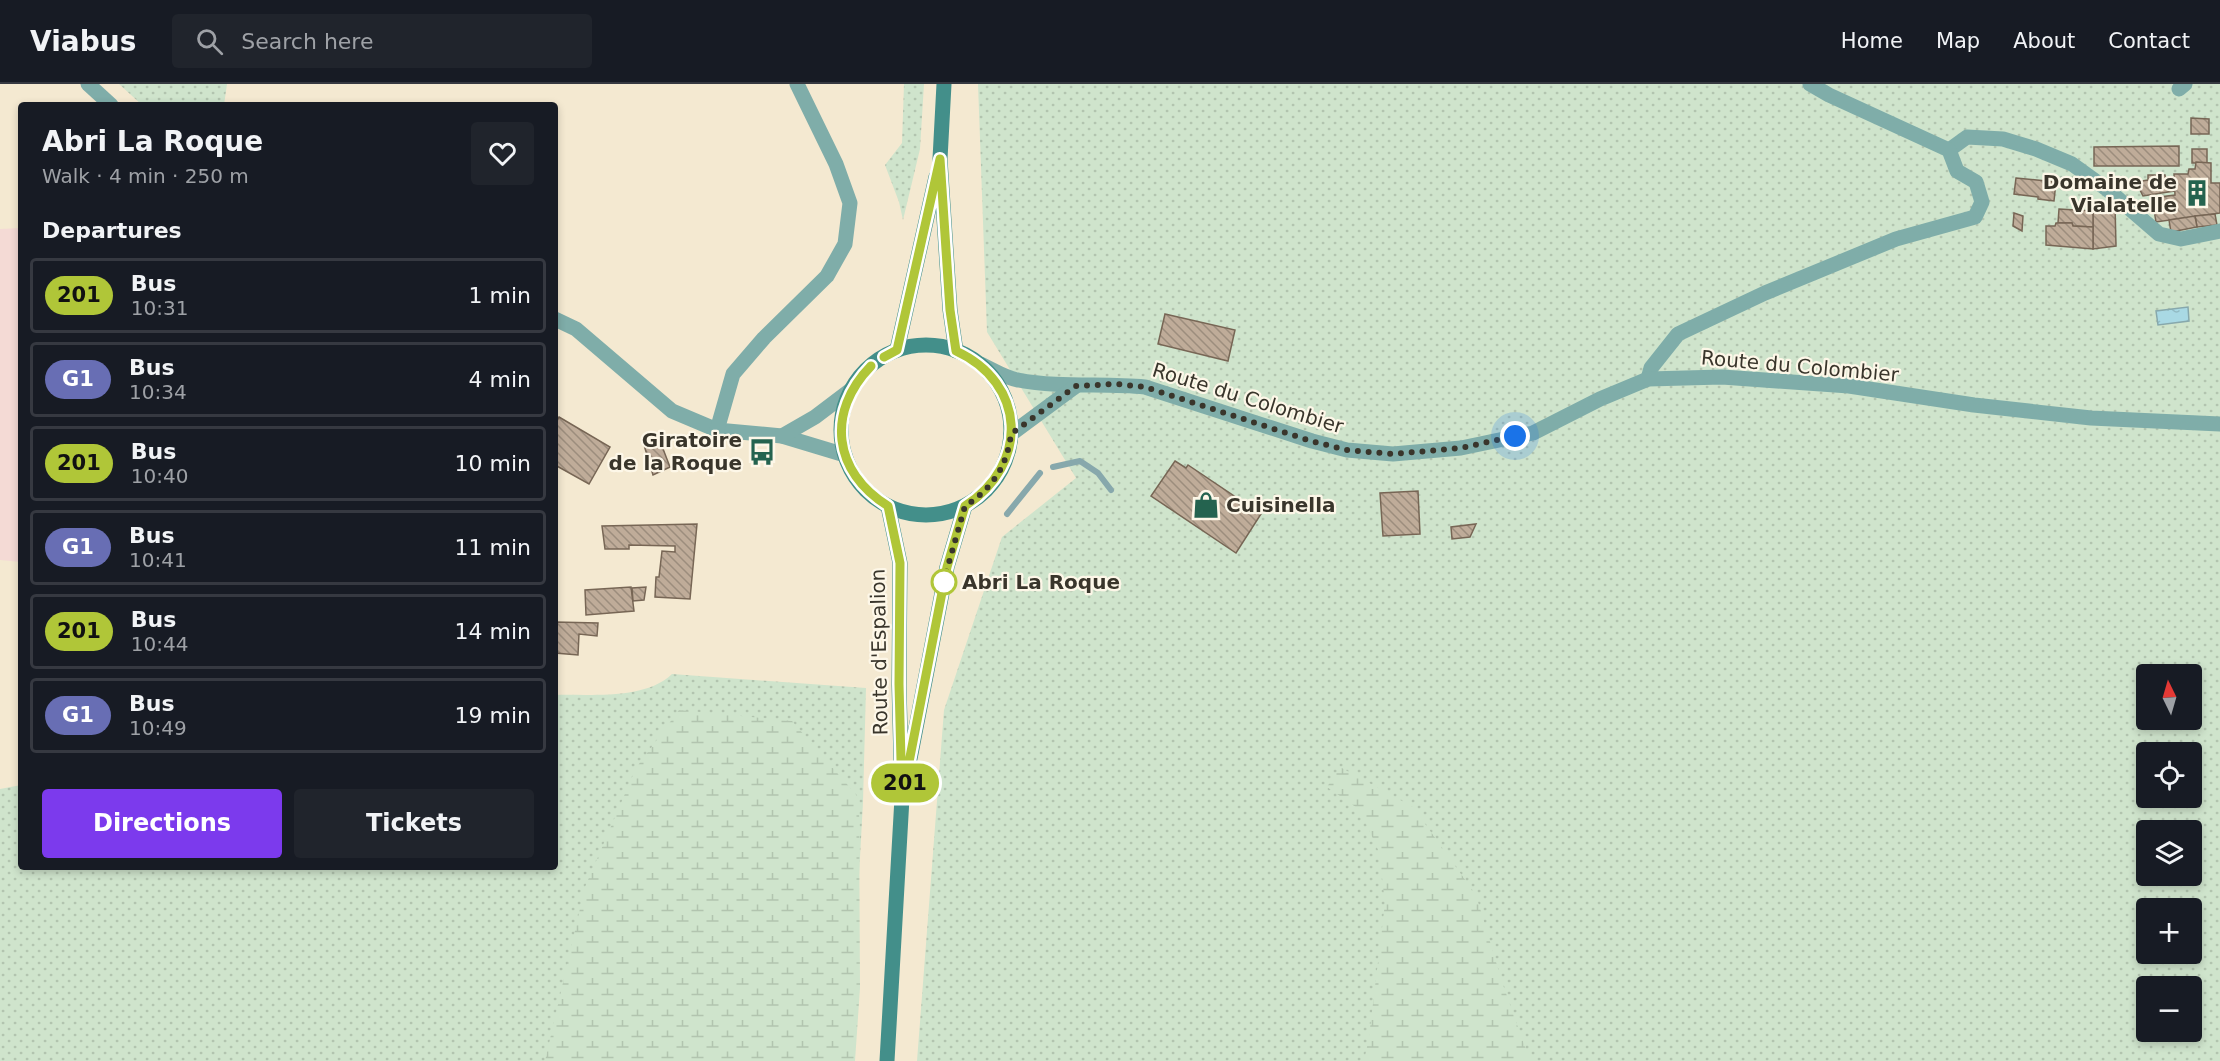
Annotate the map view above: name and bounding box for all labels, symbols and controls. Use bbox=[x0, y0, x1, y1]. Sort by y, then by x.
search box bbox=[172, 14, 592, 68]
text: Viabus bbox=[30, 25, 136, 58]
icon: search bbox=[193, 25, 226, 58]
text: Search here bbox=[241, 29, 373, 54]
text: Home bbox=[1841, 29, 1903, 53]
text: Map bbox=[1936, 29, 1980, 53]
text: About bbox=[2013, 29, 2075, 53]
text: Contact bbox=[2108, 29, 2190, 53]
button: heart bbox=[471, 122, 534, 185]
text: Abri La Roque bbox=[42, 125, 263, 158]
text: Walk · 4 min · 250 m bbox=[42, 164, 249, 188]
place label: Domaine de Vialatelle bbox=[2043, 170, 2177, 217]
building icon: Domaine de Vialatelle bbox=[2182, 178, 2212, 208]
text: Departures bbox=[42, 218, 182, 243]
text: Bus bbox=[131, 271, 176, 296]
text: 201 bbox=[57, 283, 101, 307]
text: 1 min bbox=[469, 283, 531, 308]
text: 10:31 bbox=[131, 296, 188, 320]
street label: Route du Colombier bbox=[1700, 345, 1901, 387]
text: Bus bbox=[129, 355, 175, 380]
street label: Route du Colombier bbox=[1150, 358, 1347, 439]
text: G1 bbox=[62, 367, 94, 391]
text: 4 min bbox=[469, 367, 531, 392]
text: 10:34 bbox=[129, 380, 187, 404]
your location bbox=[1500, 421, 1530, 451]
place label: Giratoire de la Roque bbox=[609, 428, 742, 475]
bus stop icon: Giratoire de la Roque bbox=[747, 437, 777, 467]
text: Bus bbox=[131, 439, 176, 464]
text: 201 bbox=[57, 451, 101, 475]
text: 10 min bbox=[455, 451, 531, 476]
text: 10:40 bbox=[131, 464, 188, 488]
shop icon: Cuisinella bbox=[1191, 490, 1221, 520]
place label: Cuisinella bbox=[1226, 493, 1336, 517]
text: Bus bbox=[129, 523, 175, 548]
text: G1 bbox=[62, 535, 94, 559]
text: 11 min bbox=[455, 535, 531, 560]
text: 10:41 bbox=[129, 548, 187, 572]
street label: Route d'Espalion bbox=[866, 568, 892, 736]
marker: Abri La Roque bbox=[931, 569, 957, 595]
place label: Abri La Roque bbox=[962, 570, 1120, 594]
text: Bus bbox=[131, 607, 176, 632]
text: 201 bbox=[57, 619, 101, 643]
text: 14 min bbox=[455, 619, 531, 644]
text: 10:44 bbox=[131, 632, 188, 656]
north arrow bbox=[2136, 664, 2202, 730]
map controls bbox=[2136, 664, 2202, 1042]
text: Bus bbox=[129, 691, 175, 716]
text: G1 bbox=[62, 703, 94, 727]
text: 19 min bbox=[455, 703, 531, 728]
text: 10:49 bbox=[129, 716, 187, 740]
button: locate bbox=[2136, 742, 2202, 808]
line badge: 201 bbox=[870, 764, 940, 802]
text: 201 bbox=[883, 771, 927, 795]
button: Directions bbox=[42, 789, 282, 858]
button: Tickets bbox=[294, 789, 534, 858]
button: layers bbox=[2136, 820, 2202, 886]
button: + bbox=[2136, 898, 2202, 964]
button: − bbox=[2136, 976, 2202, 1042]

